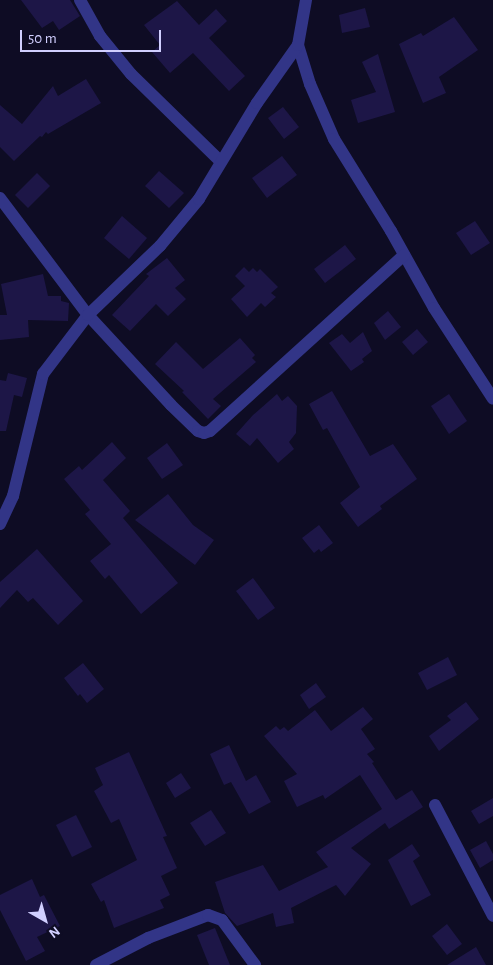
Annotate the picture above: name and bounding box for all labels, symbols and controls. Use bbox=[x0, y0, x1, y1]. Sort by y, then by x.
scale bar bbox=[22, 20, 164, 52]
text: 50 m bbox=[28, 31, 57, 46]
north arrow bbox=[20, 895, 70, 945]
text: N bbox=[46, 923, 62, 940]

